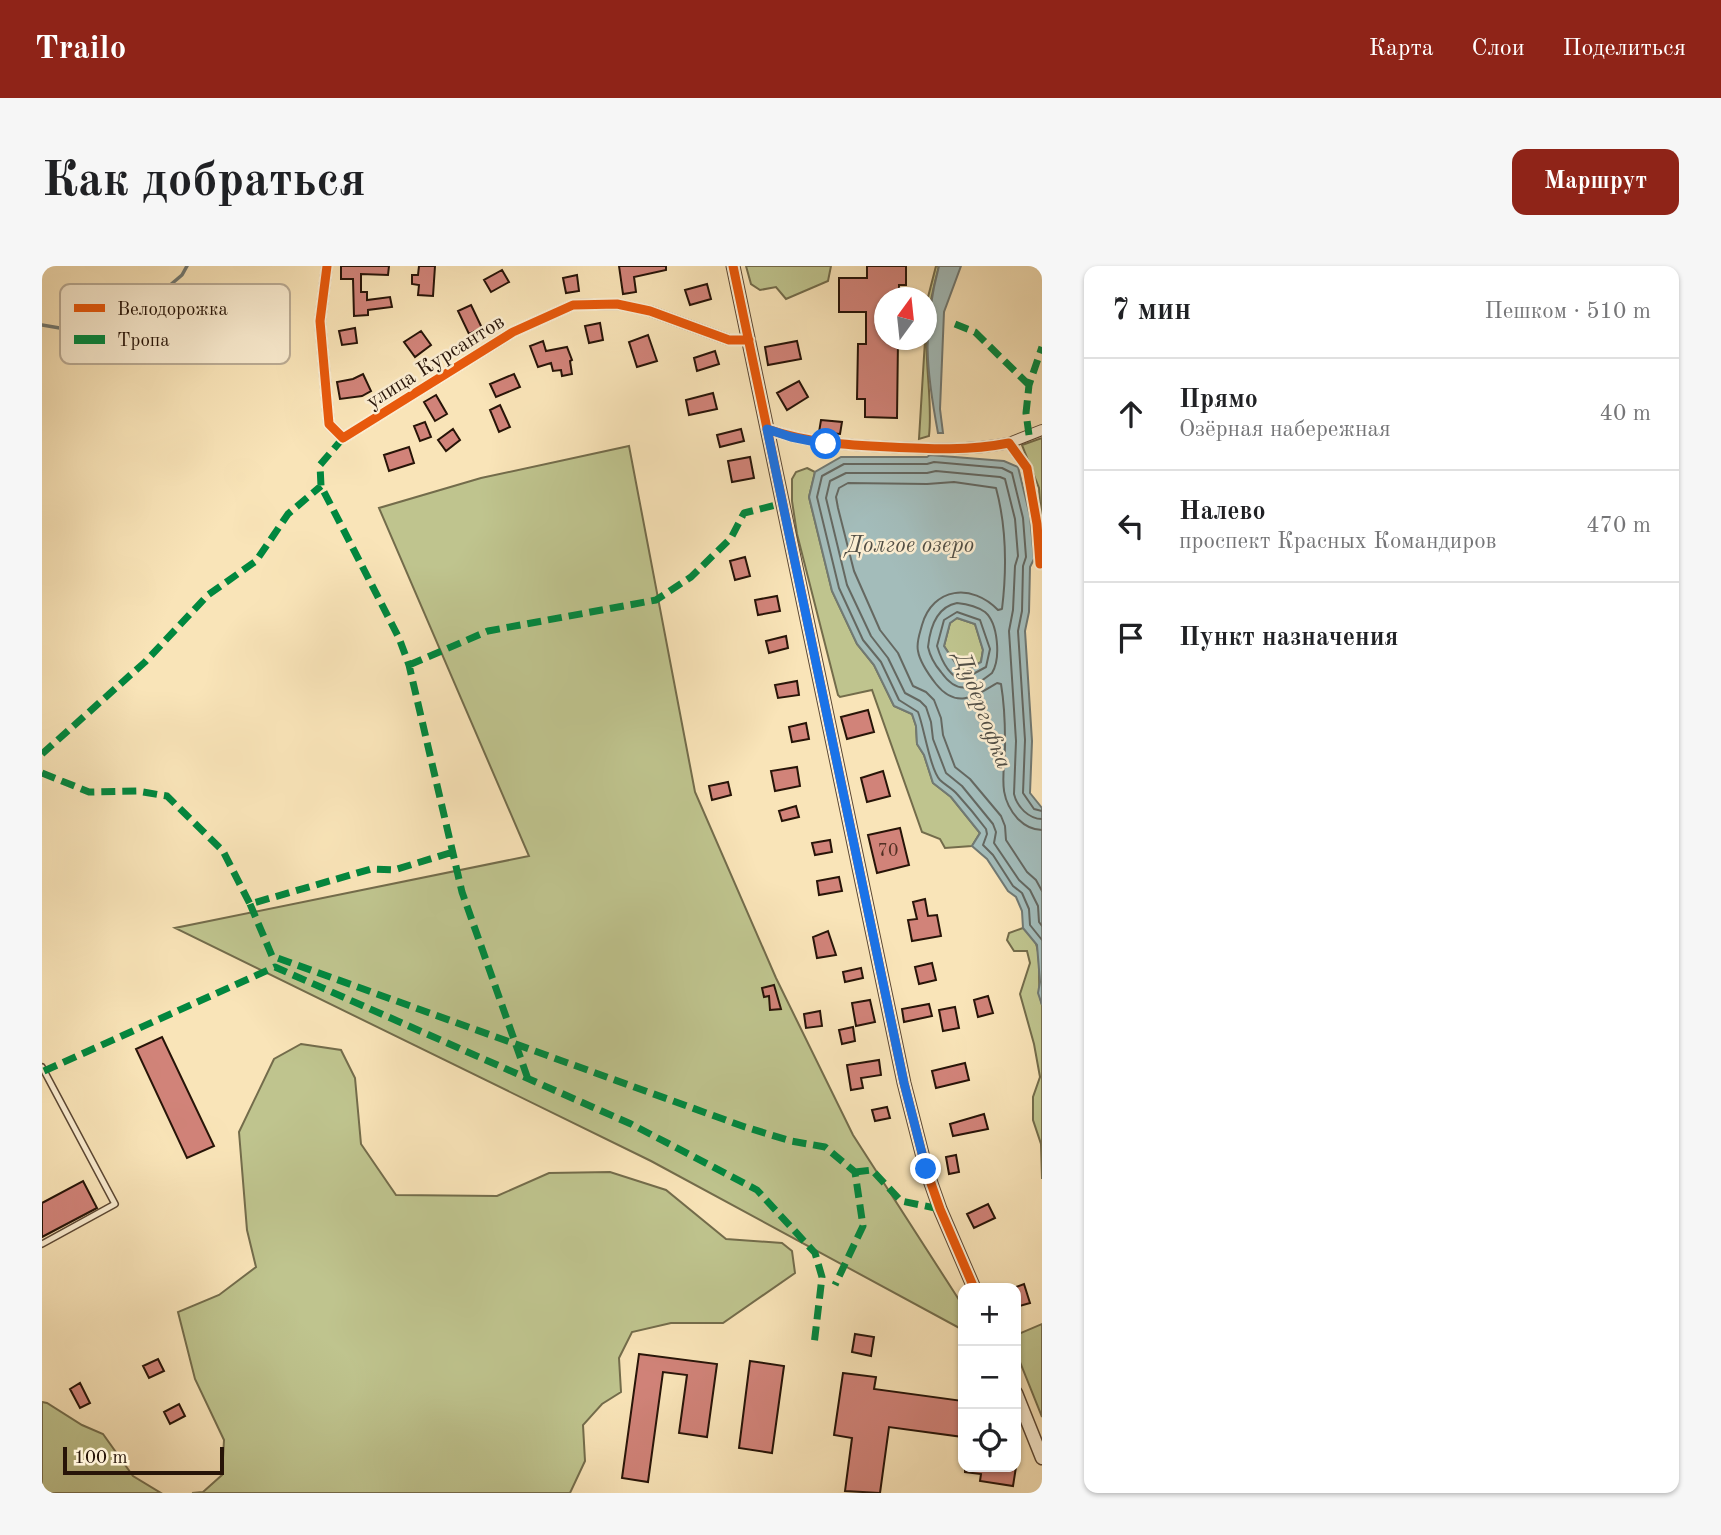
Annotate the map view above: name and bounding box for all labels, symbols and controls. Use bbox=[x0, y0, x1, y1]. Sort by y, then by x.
text: Trailo bbox=[35, 33, 126, 66]
text: Карта bbox=[1369, 37, 1434, 61]
text: Слои bbox=[1472, 37, 1525, 61]
text: Поделиться bbox=[1563, 37, 1686, 61]
button: Маршрут bbox=[1512, 149, 1679, 215]
text: Как добраться bbox=[42, 158, 366, 207]
legend bbox=[60, 284, 290, 364]
north arrow bbox=[874, 287, 937, 350]
text: 7 мин bbox=[1112, 296, 1191, 326]
text: Пешком · 510 m bbox=[1485, 300, 1651, 323]
text: Велодорожка bbox=[117, 301, 228, 320]
street label: улица Курсантов bbox=[363, 311, 509, 413]
text: Тропа bbox=[117, 332, 170, 351]
text: Прямо bbox=[1179, 387, 1258, 413]
icon: ahead bbox=[1112, 395, 1150, 433]
text: 40 m bbox=[1600, 402, 1651, 425]
text: Озёрная набережная bbox=[1179, 418, 1391, 441]
route start bbox=[810, 428, 841, 459]
text: Налево bbox=[1179, 499, 1266, 525]
icon: left bbox=[1112, 507, 1150, 545]
text: 470 m bbox=[1586, 514, 1651, 537]
text: проспект Красных Командиров bbox=[1179, 530, 1497, 553]
water label: Долгое озеро bbox=[843, 534, 974, 558]
icon: arrive bbox=[1112, 619, 1150, 657]
text: Пункт назначения bbox=[1179, 625, 1398, 651]
water label: Дудергофка bbox=[948, 646, 1015, 772]
house number: 70 bbox=[878, 842, 898, 860]
route end bbox=[910, 1153, 941, 1184]
map controls bbox=[958, 1283, 1021, 1472]
button: + bbox=[958, 1283, 1021, 1346]
button: − bbox=[958, 1346, 1021, 1409]
button: locate bbox=[958, 1409, 1021, 1472]
scale bar bbox=[63, 1444, 224, 1476]
text: 100 m bbox=[74, 1449, 127, 1468]

